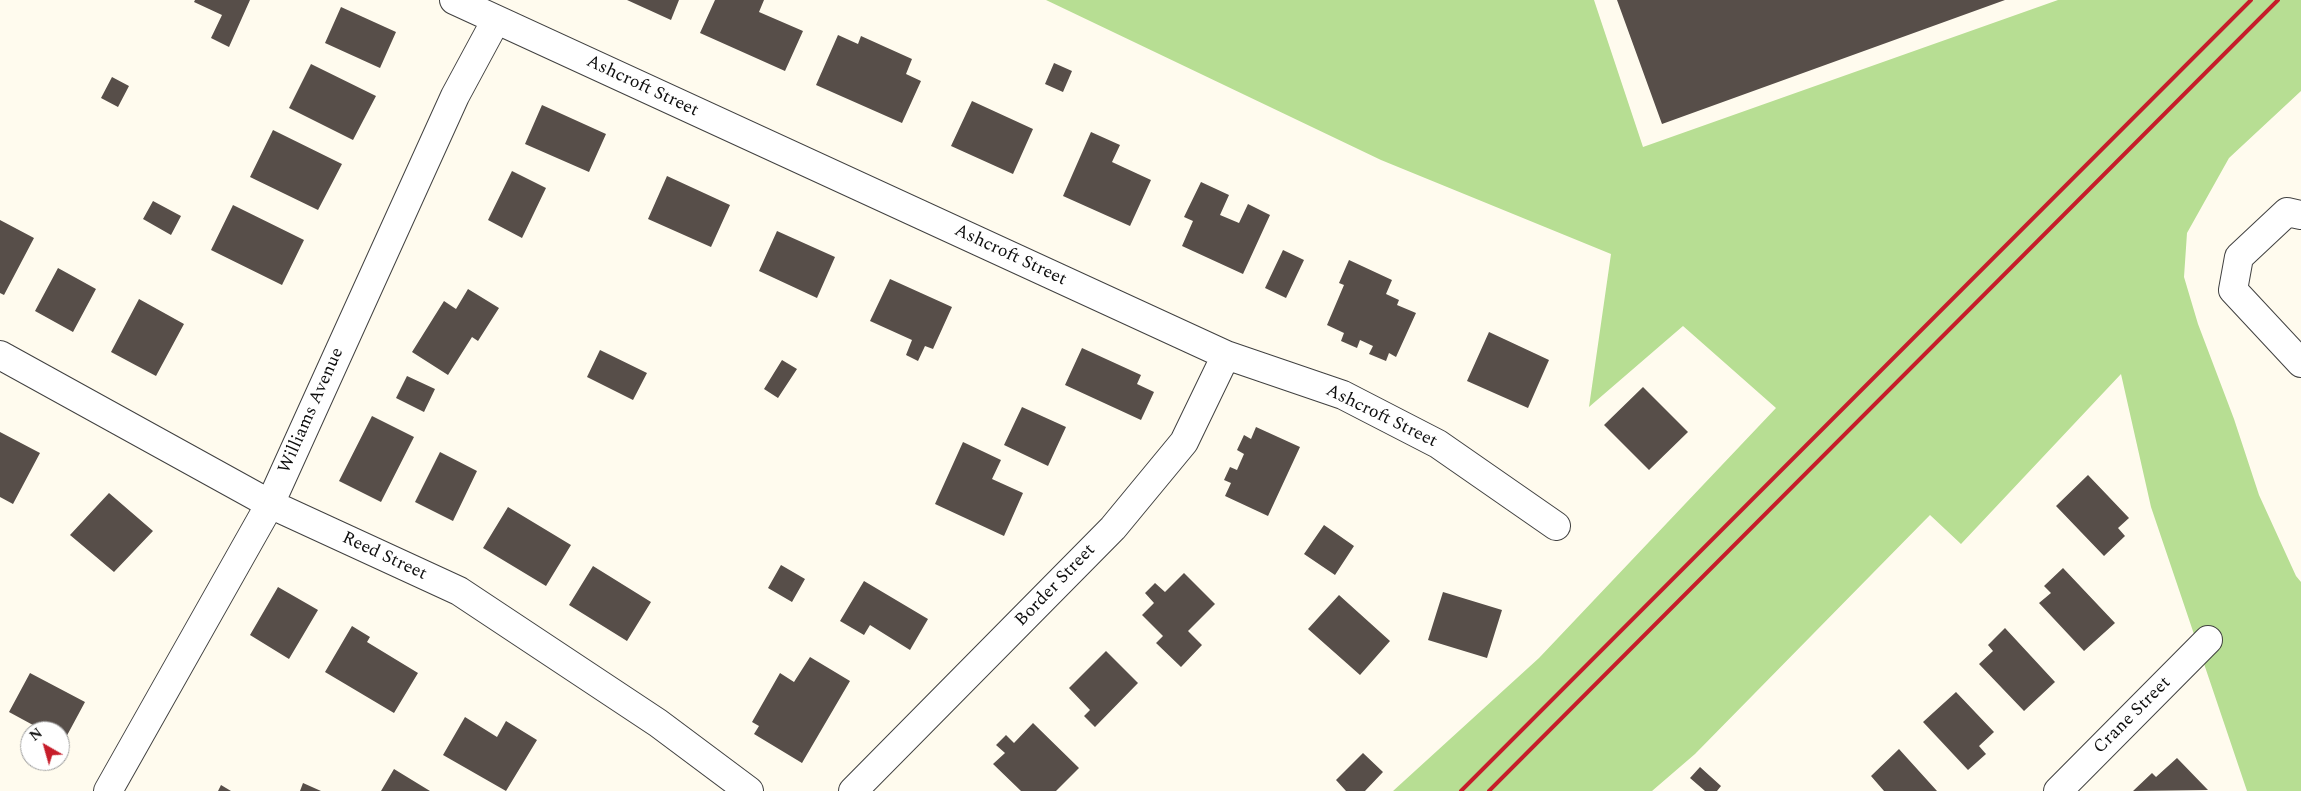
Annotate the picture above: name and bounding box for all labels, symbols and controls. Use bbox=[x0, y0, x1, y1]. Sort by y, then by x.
street label: Ashcroft Street bbox=[582, 52, 702, 122]
street label: Ashcroft Street bbox=[950, 221, 1070, 291]
street label: Williams Avenue bbox=[275, 345, 349, 477]
street label: Ashcroft Street bbox=[1322, 381, 1440, 453]
street label: Reed Street bbox=[338, 528, 430, 586]
street label: Border Street bbox=[1011, 540, 1101, 632]
street label: Crane Street bbox=[2090, 673, 2176, 759]
north arrow bbox=[20, 721, 70, 771]
text: N bbox=[25, 723, 47, 746]

